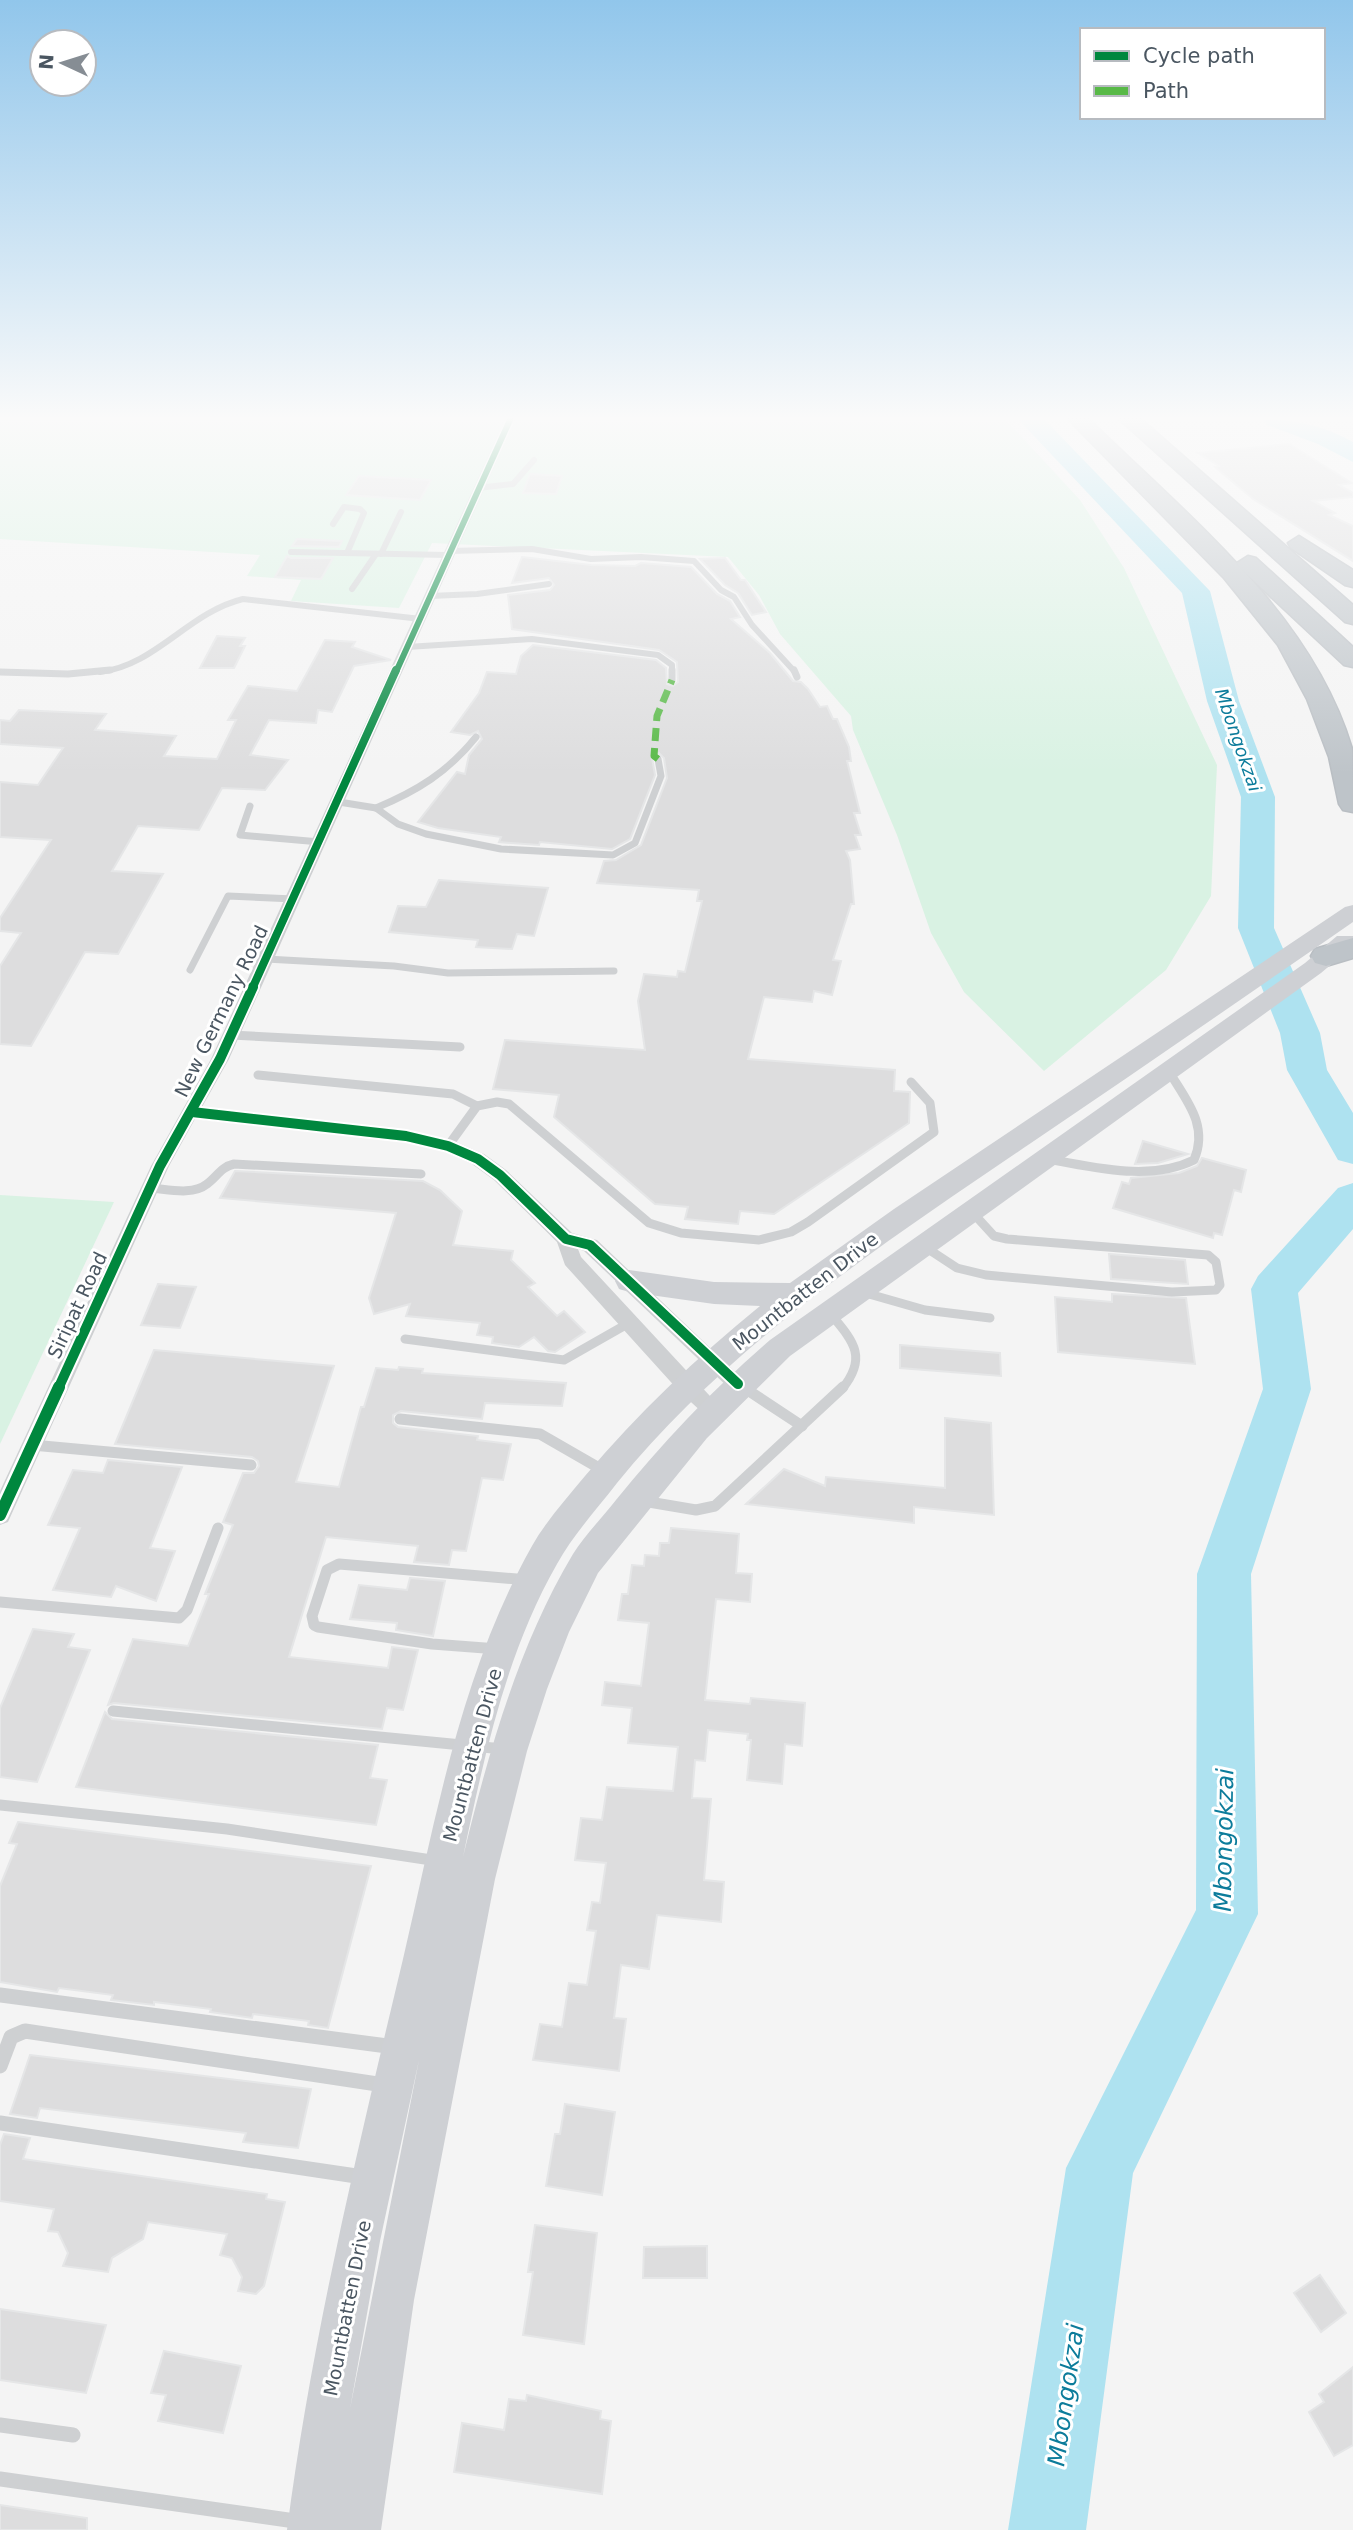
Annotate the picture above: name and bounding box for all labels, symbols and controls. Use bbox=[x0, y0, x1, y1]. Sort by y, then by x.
north arrow bbox=[28, 28, 98, 98]
legend bbox=[1080, 28, 1325, 119]
text: Cycle path bbox=[1143, 44, 1255, 68]
text: N bbox=[35, 53, 58, 71]
text: Path bbox=[1143, 79, 1189, 103]
water label: Mbongokzai bbox=[1211, 685, 1266, 794]
street label: New Germany Road bbox=[170, 921, 272, 1101]
street label: Mountbatten Drive bbox=[728, 1227, 882, 1355]
street label: Siripat Road bbox=[43, 1248, 111, 1362]
street label: Mountbatten Drive bbox=[438, 1666, 506, 1844]
water label: Mbongokzai bbox=[1209, 1768, 1239, 1912]
street label: Mountbatten Drive bbox=[319, 2218, 375, 2398]
water label: Mbongokzai bbox=[1042, 2322, 1090, 2468]

